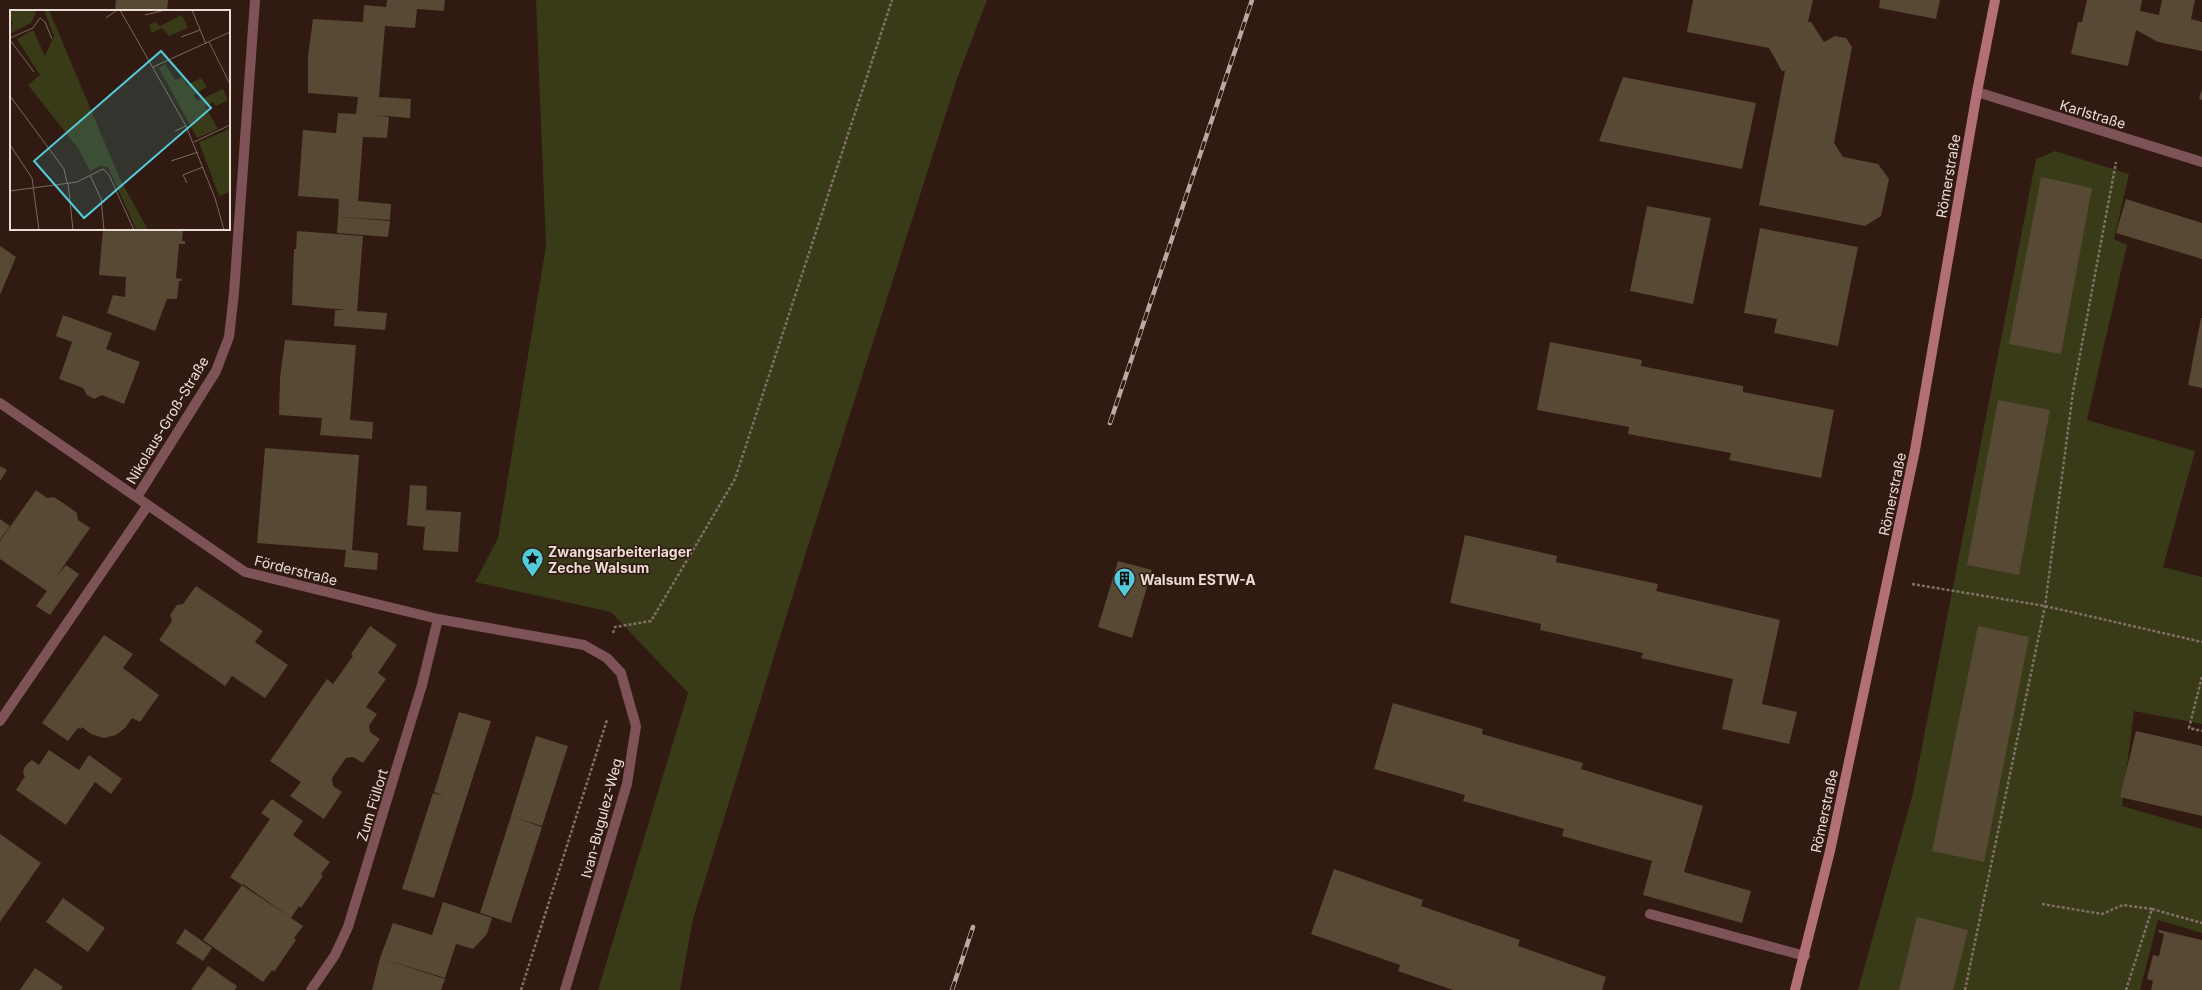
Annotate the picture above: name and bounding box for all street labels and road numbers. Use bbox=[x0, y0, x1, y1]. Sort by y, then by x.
street label: Karlstraße bbox=[2058, 96, 2128, 132]
street label: Römerstraße bbox=[1932, 133, 1964, 219]
street label: Nikolaus-Groß-Straße bbox=[122, 353, 212, 487]
street label: Römerstraße bbox=[1875, 451, 1909, 537]
street label: Förderstraße bbox=[253, 551, 339, 589]
street label: Ivan-Bugulez-Weg bbox=[577, 756, 625, 880]
street label: Zum Füllort bbox=[353, 766, 391, 843]
street label: Römerstraße bbox=[1807, 768, 1841, 854]

